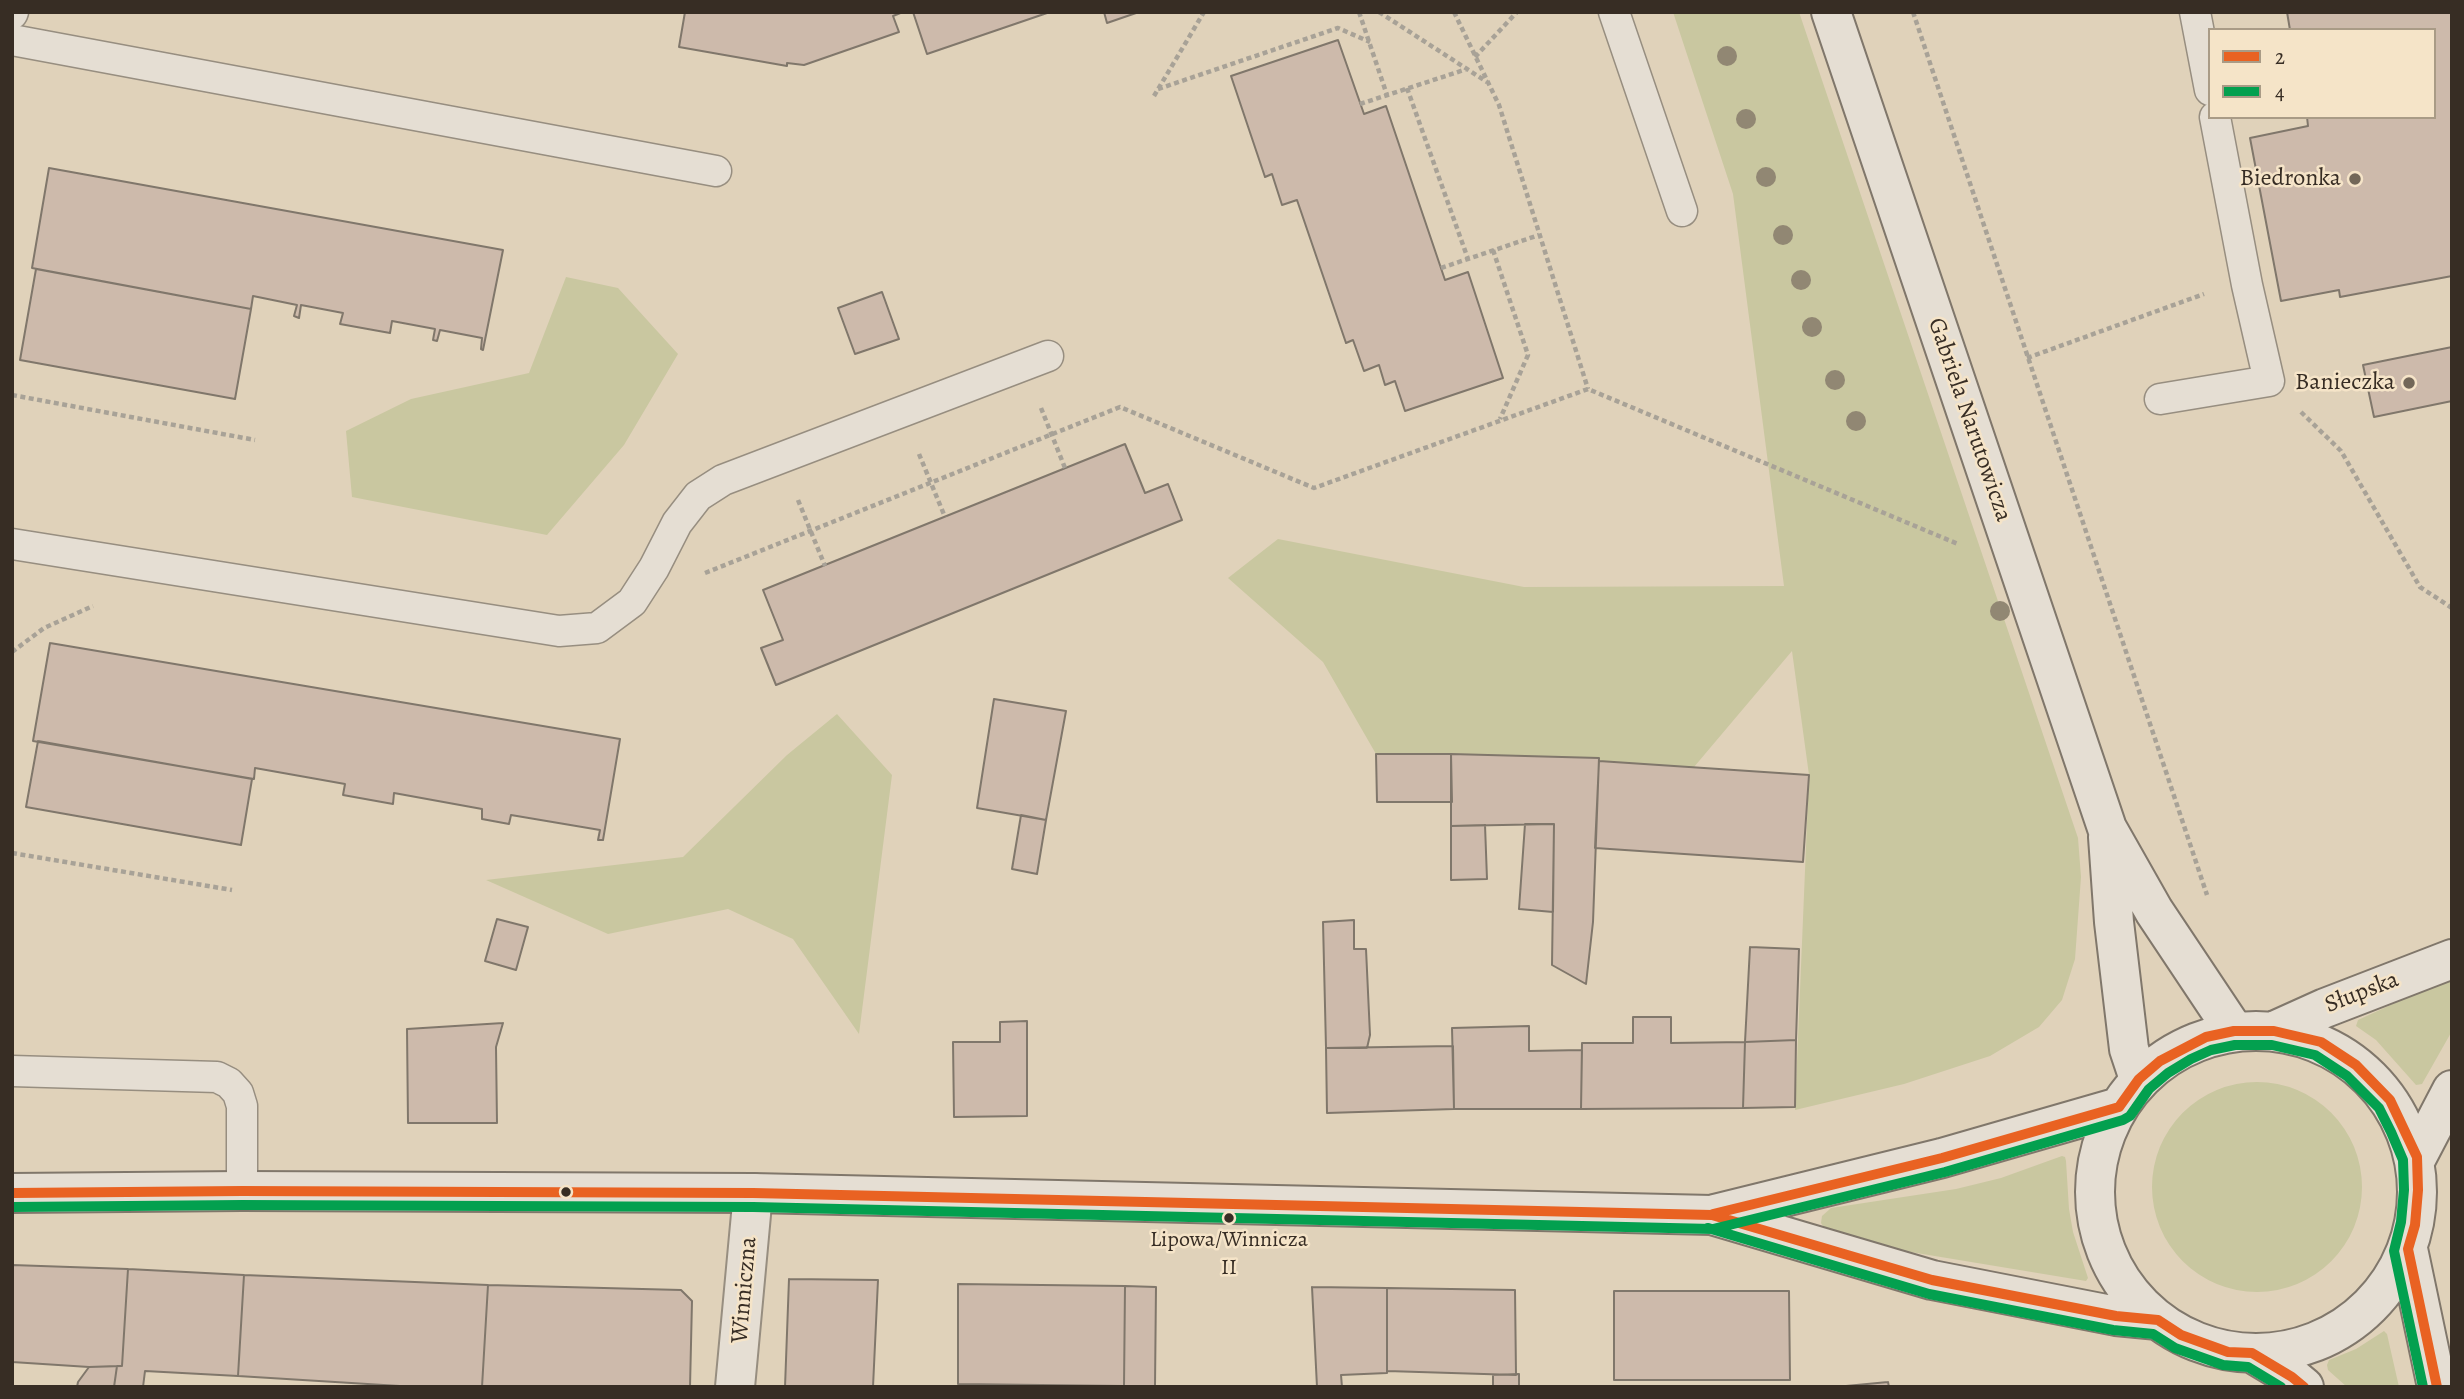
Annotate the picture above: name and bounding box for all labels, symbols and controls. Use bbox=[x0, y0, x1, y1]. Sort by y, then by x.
legend bbox=[2208, 28, 2436, 119]
text: 2 bbox=[2275, 43, 2285, 71]
text: 4 bbox=[2275, 78, 2285, 106]
place label: Biedronka bbox=[2240, 165, 2341, 193]
marker: Biedronka bbox=[2347, 171, 2363, 187]
street label: Gabriela Narutowicza bbox=[1921, 314, 2017, 526]
place label: Banieczka bbox=[2295, 369, 2395, 397]
marker: Banieczka bbox=[2401, 375, 2417, 391]
street label: Słupska bbox=[2321, 966, 2403, 1020]
unlabelled marker bbox=[559, 1185, 573, 1199]
marker: Lipowa/Winnicza II bbox=[1222, 1211, 1236, 1225]
place label: Lipowa/Winnicza II bbox=[1150, 1228, 1308, 1280]
street label: Winniczna bbox=[726, 1236, 764, 1344]

